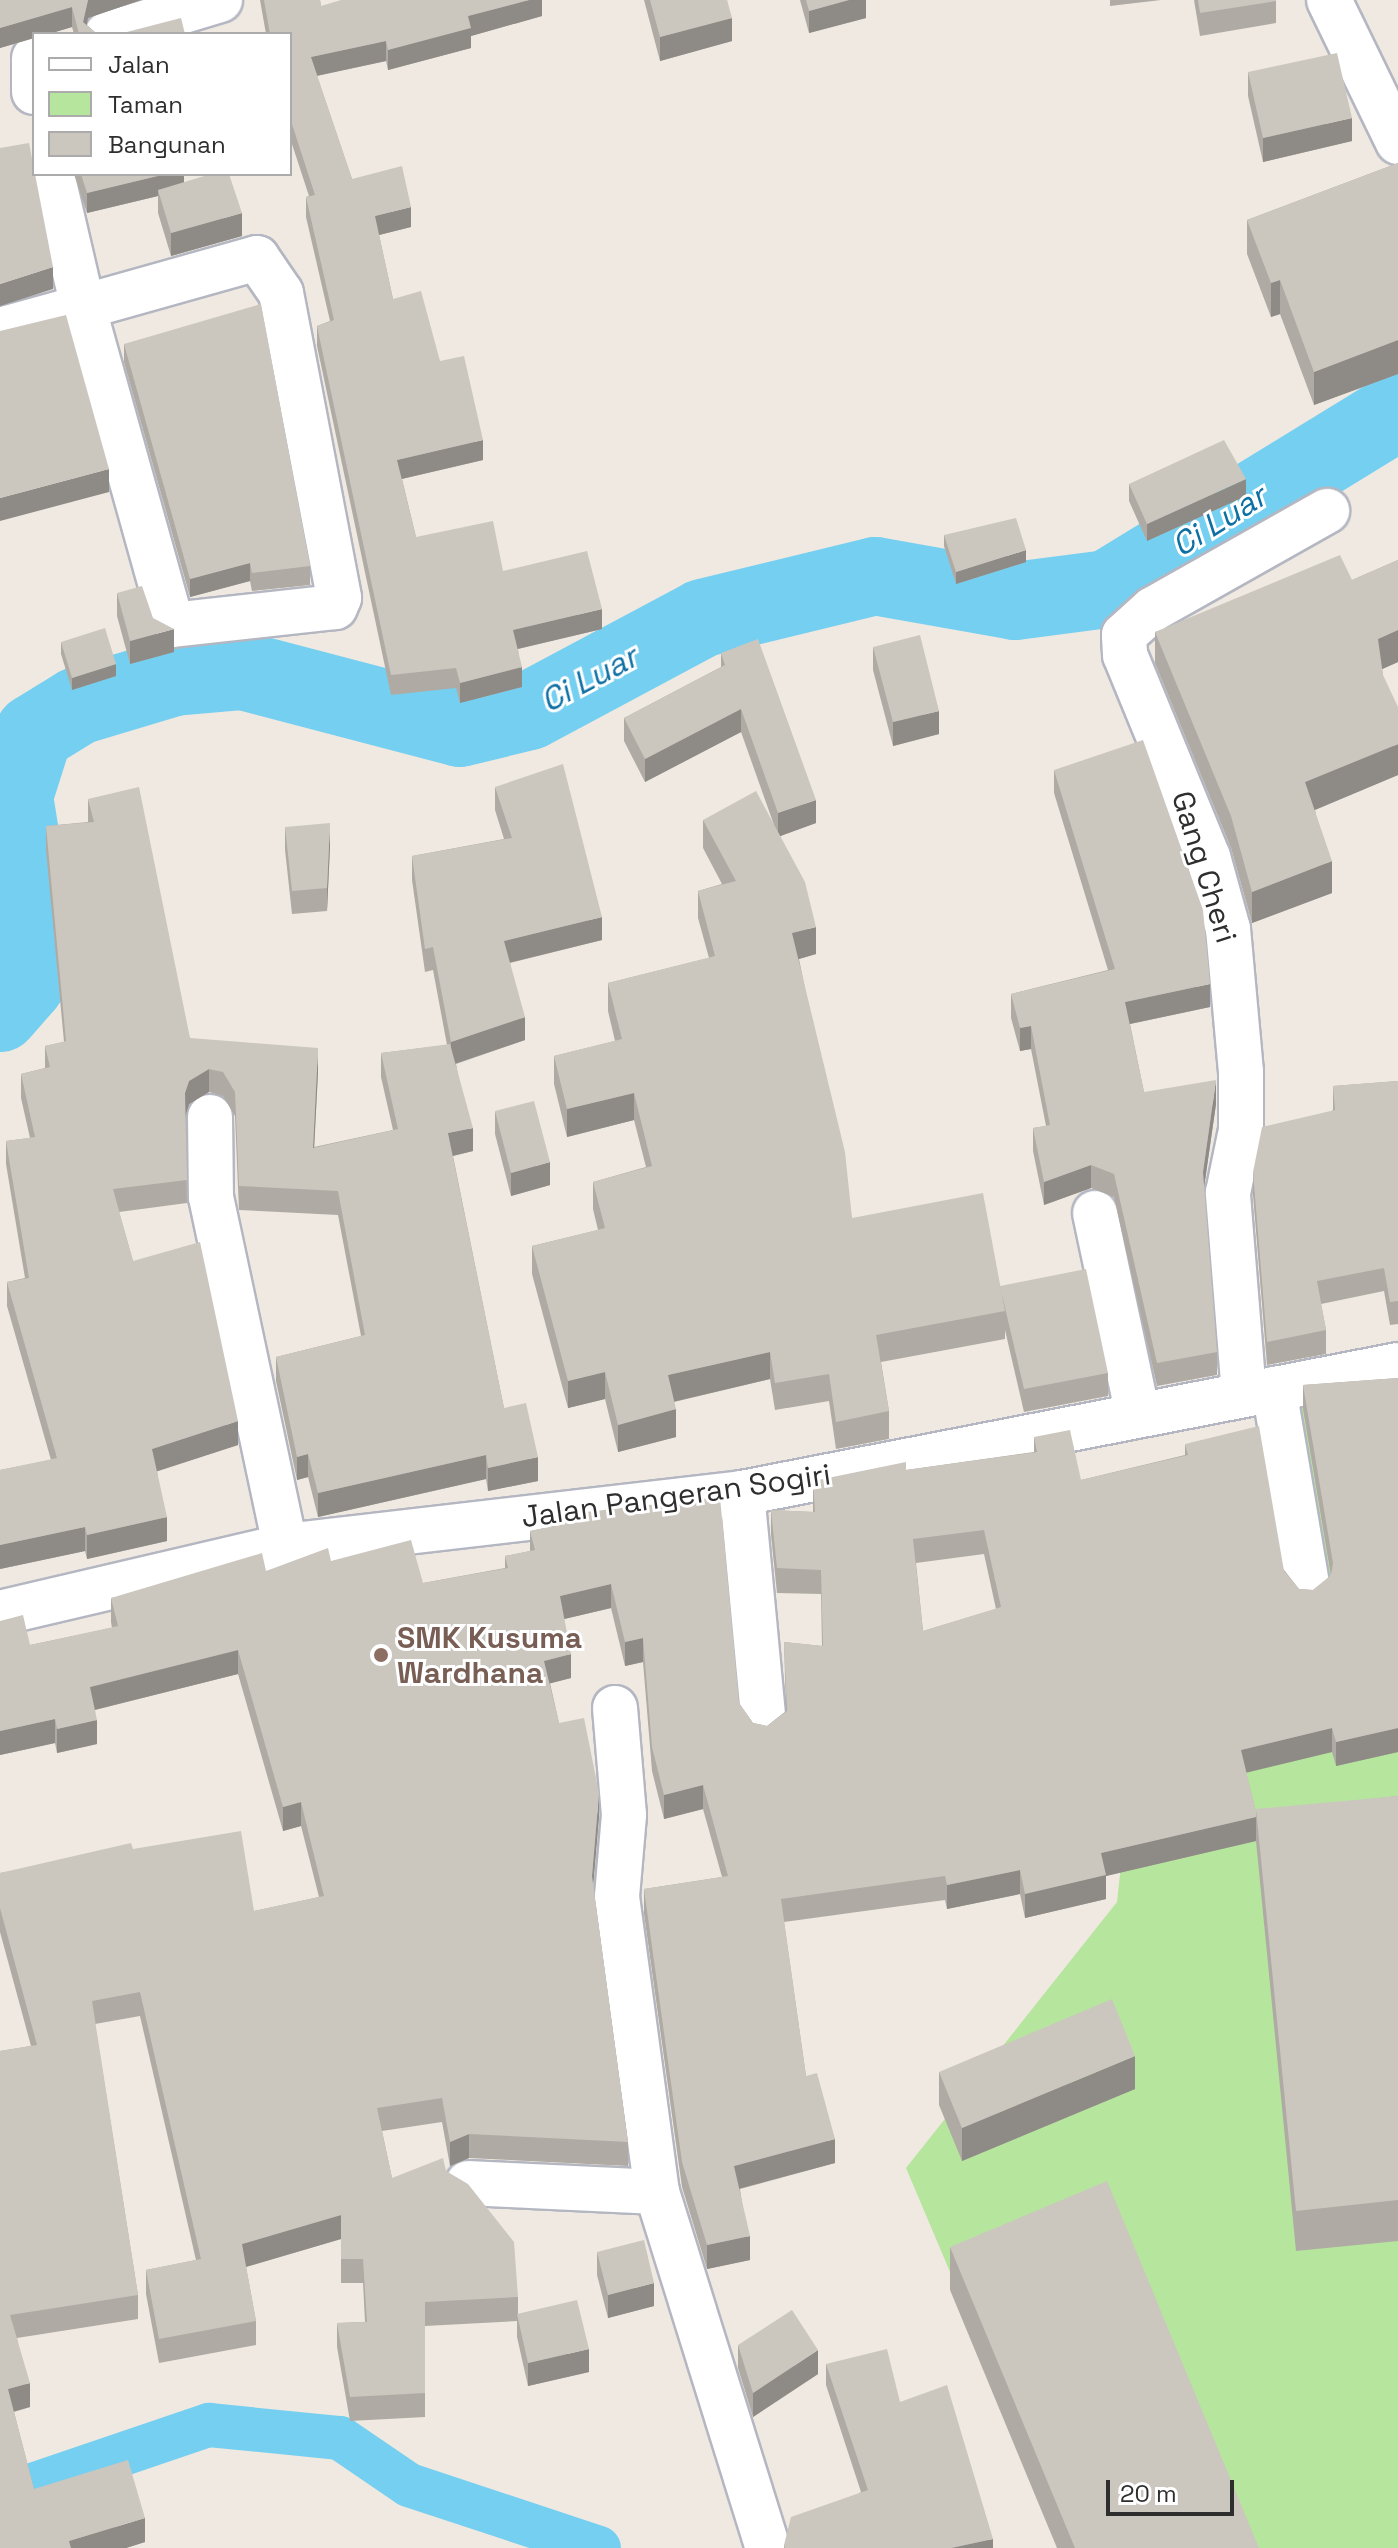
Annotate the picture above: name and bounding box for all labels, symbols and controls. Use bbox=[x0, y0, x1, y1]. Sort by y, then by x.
legend bbox=[32, 32, 292, 176]
text: Jalan bbox=[108, 49, 170, 80]
text: Taman bbox=[108, 89, 183, 120]
text: Bangunan bbox=[108, 129, 226, 160]
water label: Ci Luar bbox=[1165, 477, 1273, 565]
water label: Ci Luar bbox=[534, 638, 644, 720]
street label: Gang Cheri bbox=[1164, 787, 1244, 947]
street label: Jalan Pangeran Sogiri bbox=[519, 1456, 833, 1536]
place label: SMK Kusuma Wardhana bbox=[397, 1620, 582, 1690]
marker: SMK Kusuma Wardhana bbox=[372, 1646, 390, 1664]
scale bar bbox=[1110, 2464, 1238, 2514]
text: 20 m bbox=[1120, 2478, 1177, 2509]

